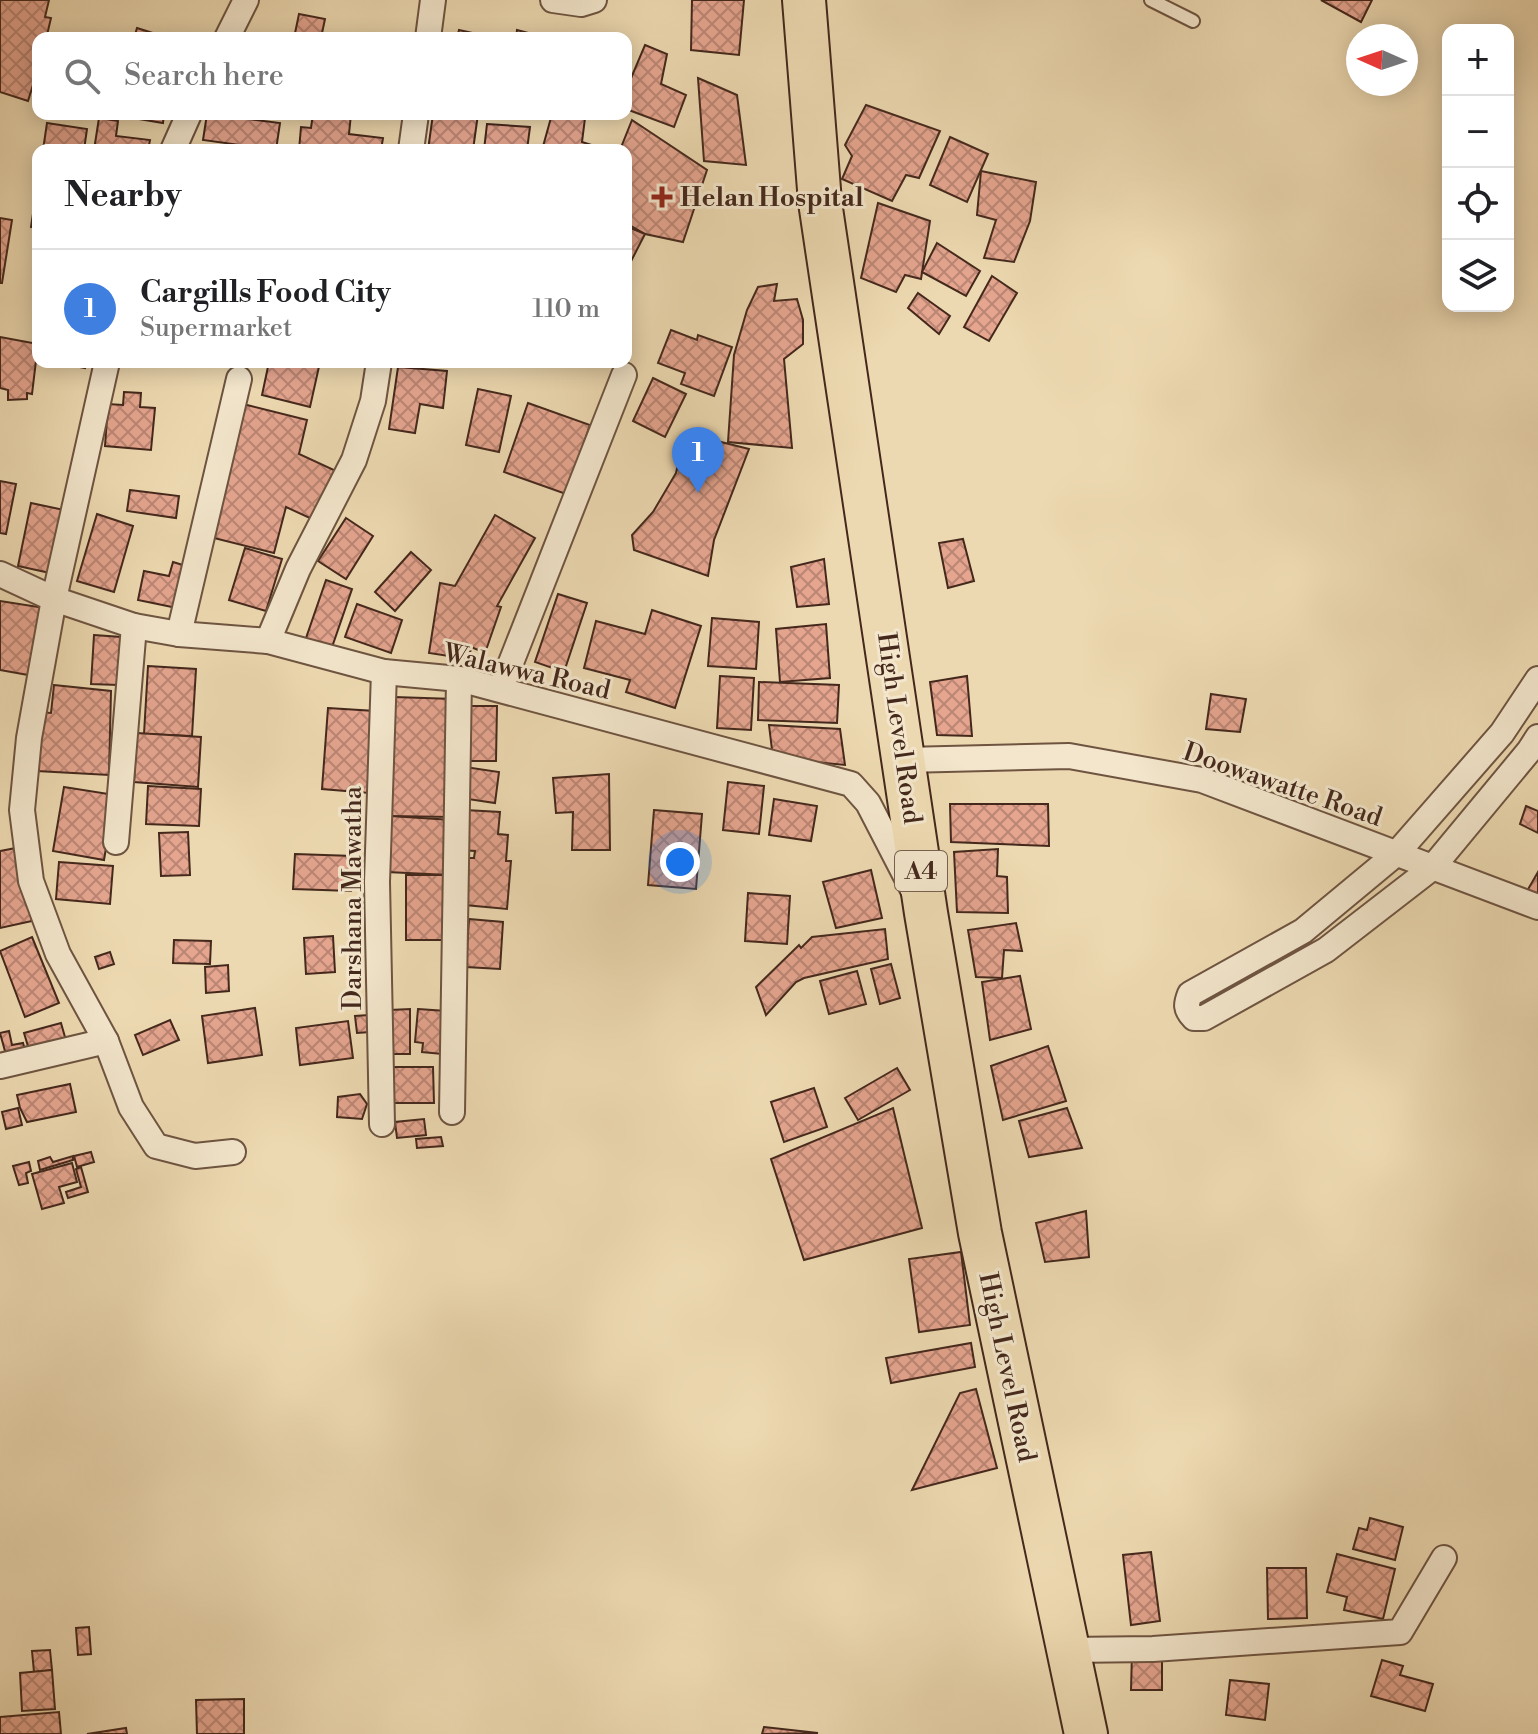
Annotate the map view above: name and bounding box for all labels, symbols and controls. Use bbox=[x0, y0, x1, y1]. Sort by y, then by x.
north arrow bbox=[1346, 24, 1418, 96]
map controls bbox=[1442, 24, 1514, 312]
button: + bbox=[1442, 24, 1514, 96]
search box bbox=[32, 32, 632, 120]
icon: search bbox=[60, 54, 104, 98]
text: Search here bbox=[124, 57, 284, 95]
button: − bbox=[1442, 96, 1514, 168]
button: locate bbox=[1442, 168, 1514, 240]
text: Nearby bbox=[64, 175, 182, 217]
place label: Helan Hospital bbox=[680, 182, 864, 214]
marker: Helan Hospital bbox=[651, 186, 673, 208]
button: layers bbox=[1442, 240, 1514, 312]
text: Cargills Food City bbox=[140, 274, 391, 312]
text: 1 bbox=[84, 293, 96, 325]
text: 110 m bbox=[532, 293, 600, 325]
text: Supermarket bbox=[140, 312, 292, 344]
pin: 1 bbox=[672, 427, 724, 493]
street label: High Level Road bbox=[870, 630, 928, 826]
street label: Walawwa Road bbox=[439, 637, 614, 707]
street label: Doowawatte Road bbox=[1179, 736, 1387, 834]
street label: Darshana Mawatha bbox=[337, 785, 369, 1010]
your location bbox=[660, 842, 700, 882]
road number: A4 bbox=[895, 851, 947, 891]
street label: High Level Road bbox=[971, 1269, 1043, 1465]

